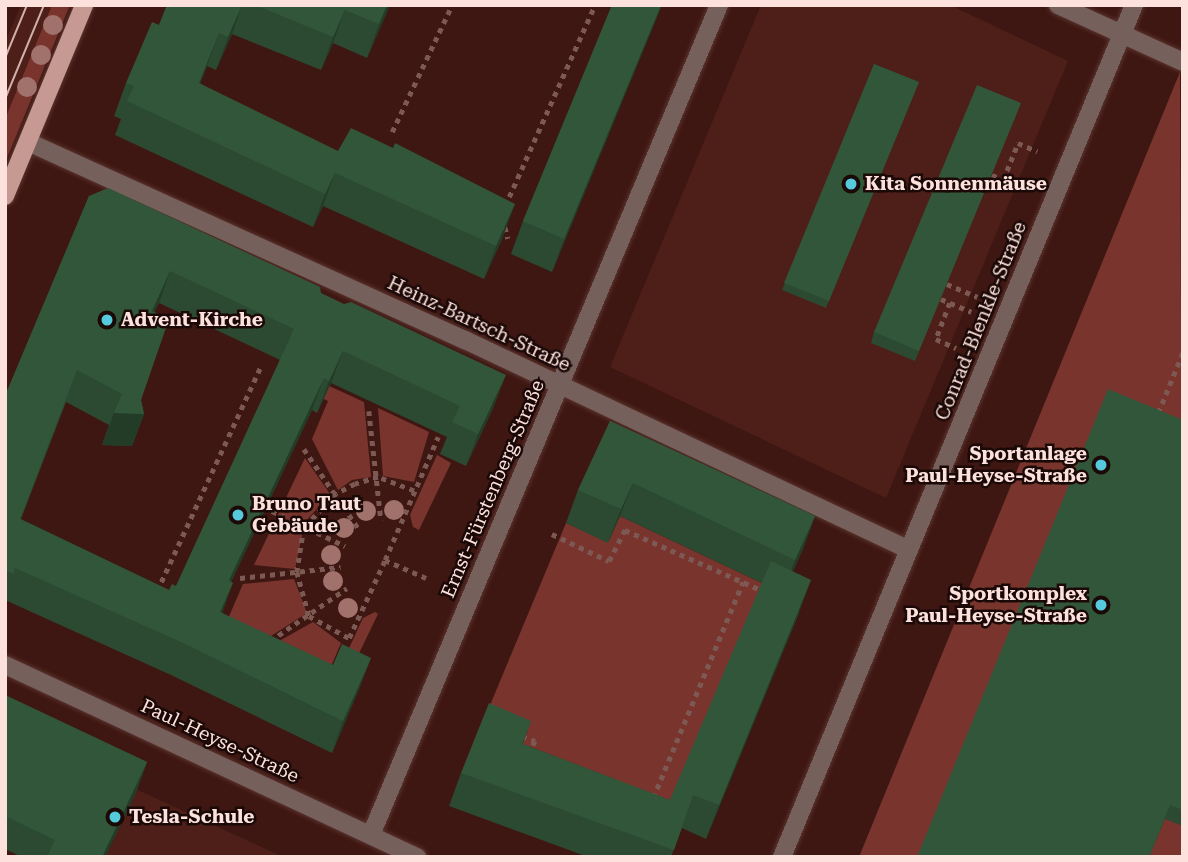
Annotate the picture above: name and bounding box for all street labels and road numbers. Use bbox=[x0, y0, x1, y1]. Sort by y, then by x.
street label: Conrad-Blenkle-Straße bbox=[931, 218, 1031, 424]
street label: Heinz-Bartsch-Straße bbox=[384, 272, 574, 376]
street label: Ernst-Fürstenberg-Straße bbox=[437, 377, 549, 601]
street label: Paul-Heyse-Straße bbox=[137, 694, 303, 788]

